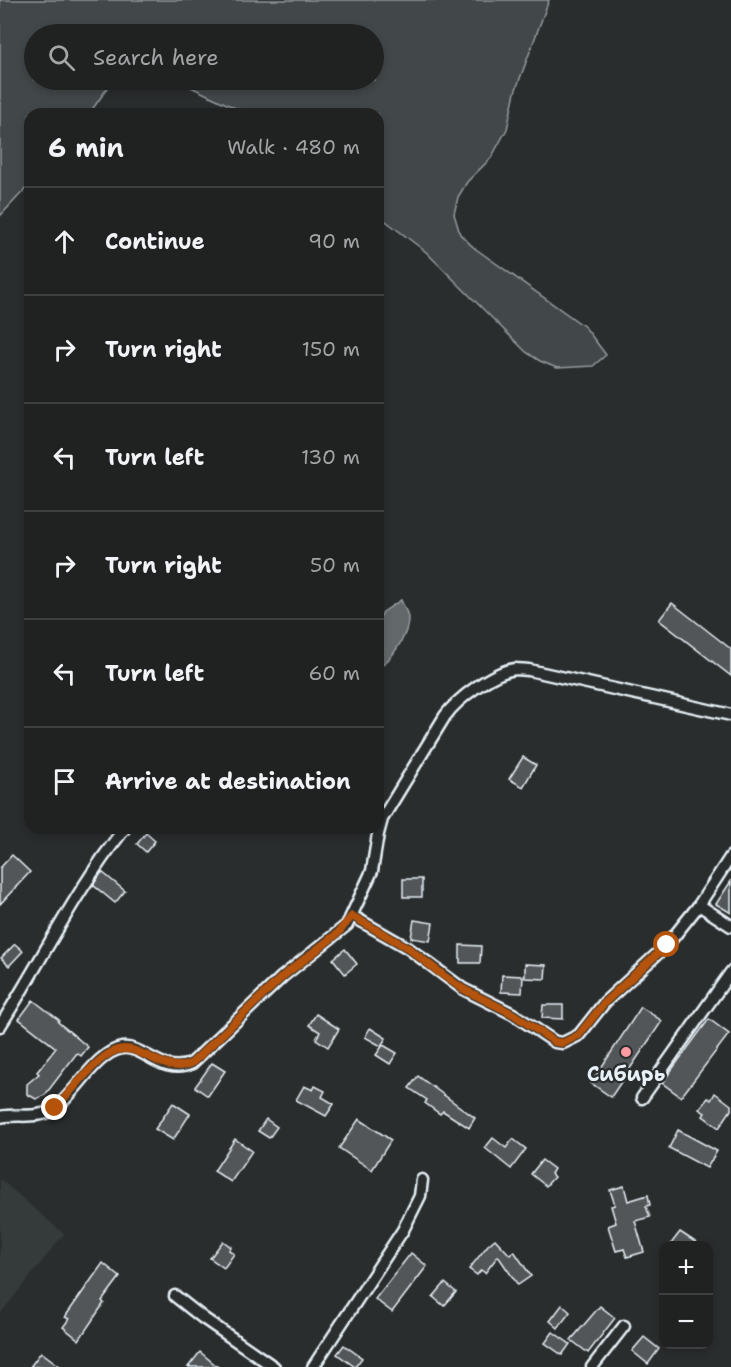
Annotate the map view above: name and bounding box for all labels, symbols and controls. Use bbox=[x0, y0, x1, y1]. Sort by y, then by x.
search box bbox=[24, 24, 384, 90]
icon: search bbox=[45, 41, 78, 74]
text: Search here bbox=[93, 43, 219, 72]
text: 6 min bbox=[48, 130, 124, 165]
text: Walk · 480 m bbox=[227, 134, 360, 160]
icon: ahead bbox=[48, 225, 81, 258]
text: Continue bbox=[105, 227, 205, 256]
text: 90 m bbox=[308, 228, 360, 254]
icon: right bbox=[48, 333, 81, 366]
text: Turn right bbox=[105, 335, 222, 364]
text: 150 m bbox=[302, 336, 360, 362]
icon: left bbox=[48, 441, 81, 474]
text: Turn left bbox=[105, 443, 204, 472]
text: 130 m bbox=[301, 444, 360, 470]
icon: right bbox=[48, 549, 81, 582]
text: Turn right bbox=[105, 551, 222, 580]
text: 50 m bbox=[310, 552, 360, 578]
icon: left bbox=[48, 657, 81, 690]
text: Turn left bbox=[105, 659, 204, 688]
text: 60 m bbox=[308, 660, 360, 686]
icon: arrive bbox=[48, 765, 81, 798]
text: Arrive at destination bbox=[105, 767, 351, 796]
route start bbox=[653, 931, 679, 957]
marker: Сибирь bbox=[619, 1045, 633, 1059]
place label: Сибирь bbox=[587, 1060, 665, 1088]
route end bbox=[41, 1094, 67, 1120]
map controls bbox=[659, 1241, 713, 1349]
button: + bbox=[659, 1241, 713, 1295]
button: − bbox=[659, 1295, 713, 1349]

